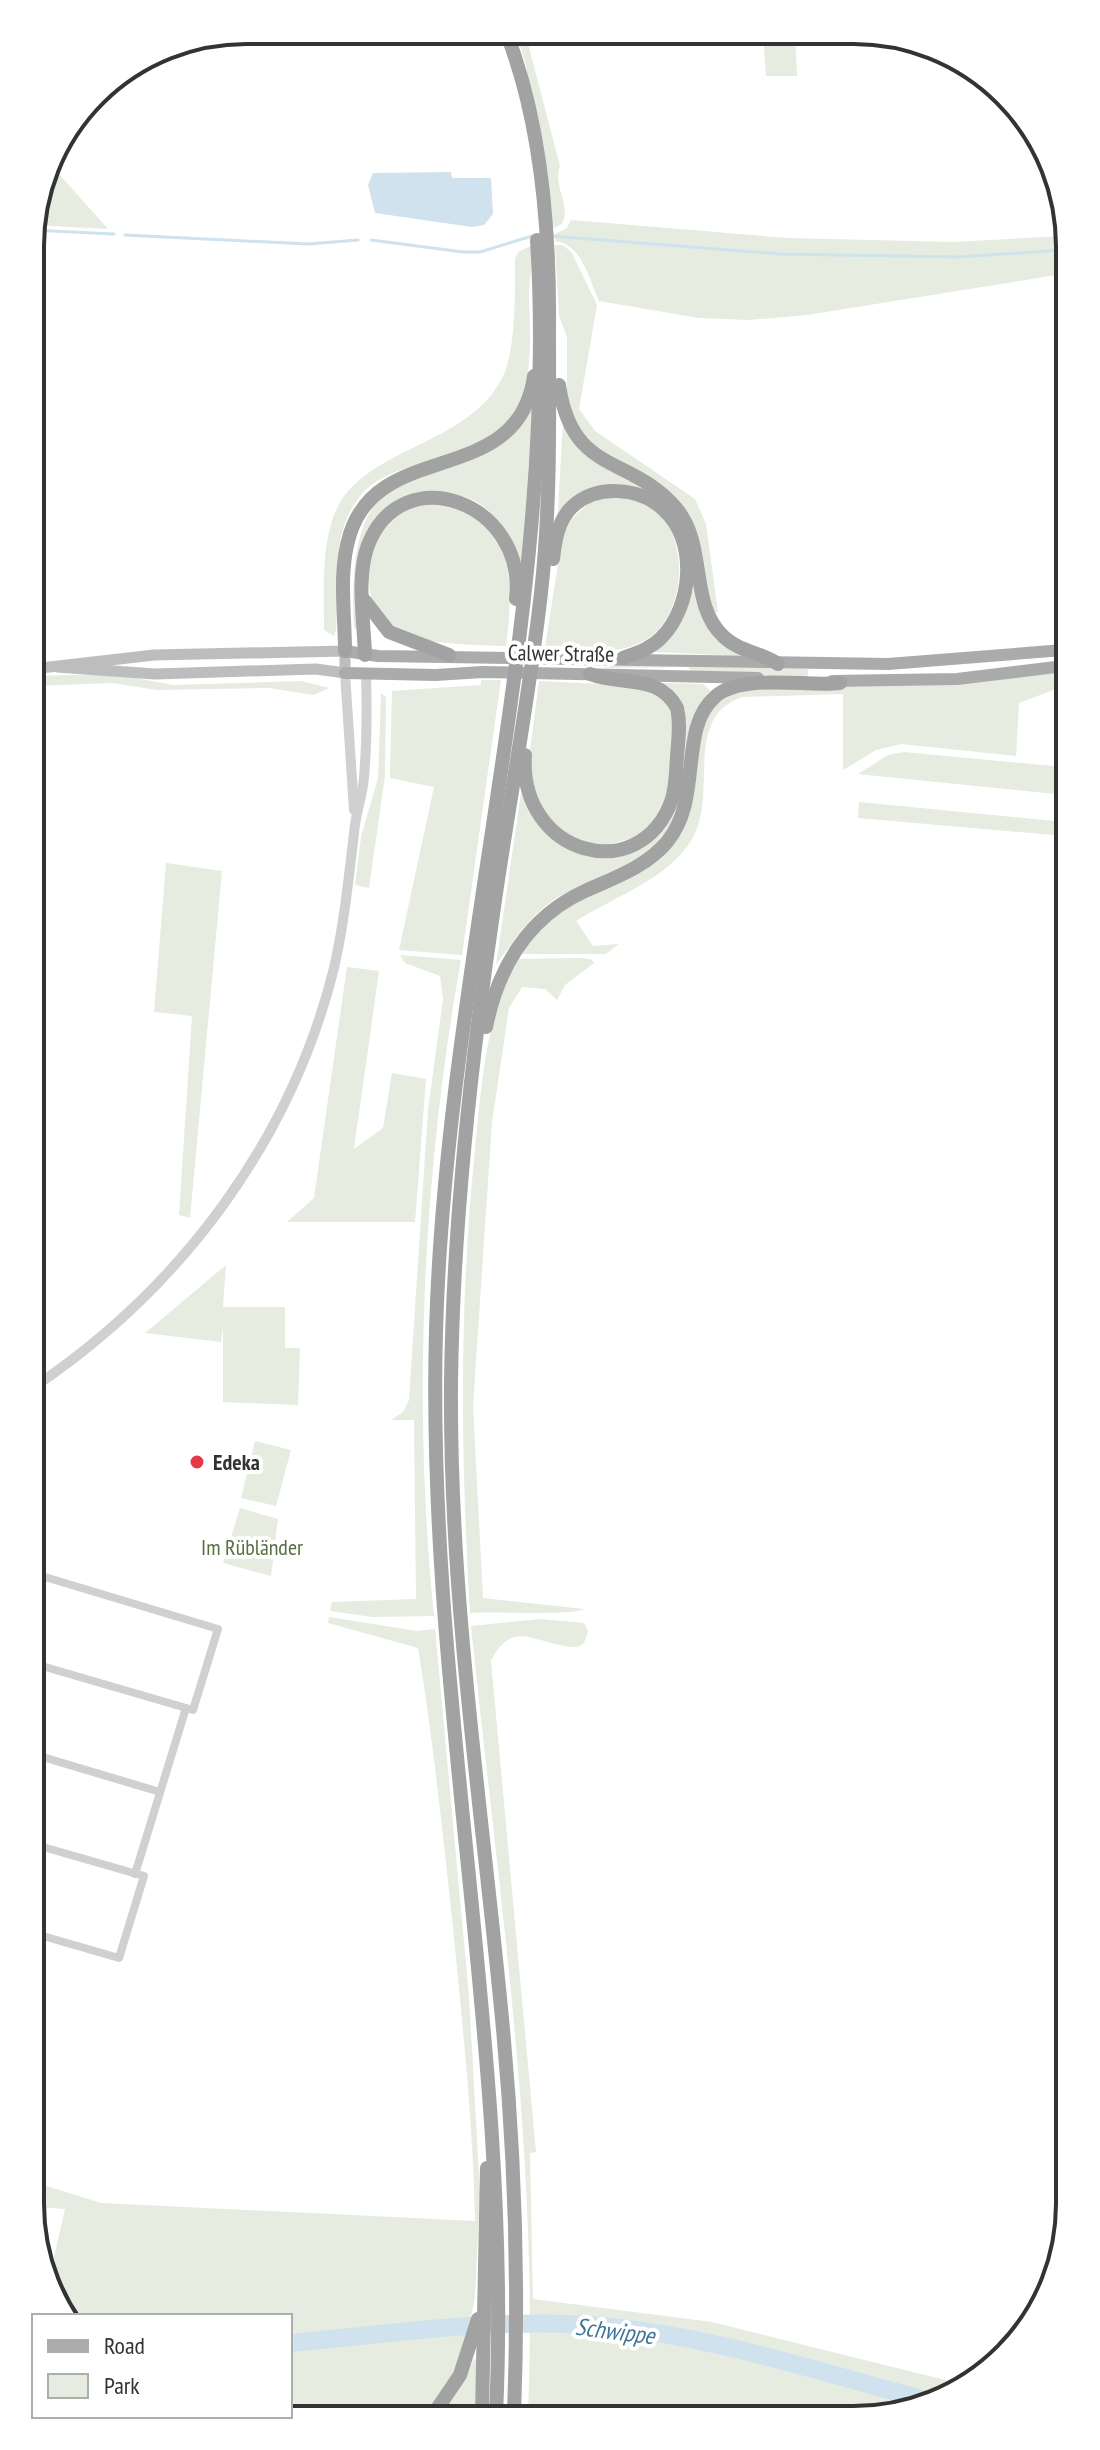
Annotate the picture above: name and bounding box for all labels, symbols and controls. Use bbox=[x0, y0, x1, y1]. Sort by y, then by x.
street label: Calwer Straße bbox=[508, 638, 614, 668]
place label: Edeka bbox=[213, 1448, 260, 1476]
marker: Edeka bbox=[188, 1453, 206, 1471]
park label: Im Rübländer bbox=[201, 1533, 303, 1561]
water label: Schwippe bbox=[574, 2311, 658, 2351]
legend bbox=[32, 2314, 292, 2418]
text: Road bbox=[104, 2330, 145, 2361]
text: Park bbox=[104, 2370, 140, 2401]

